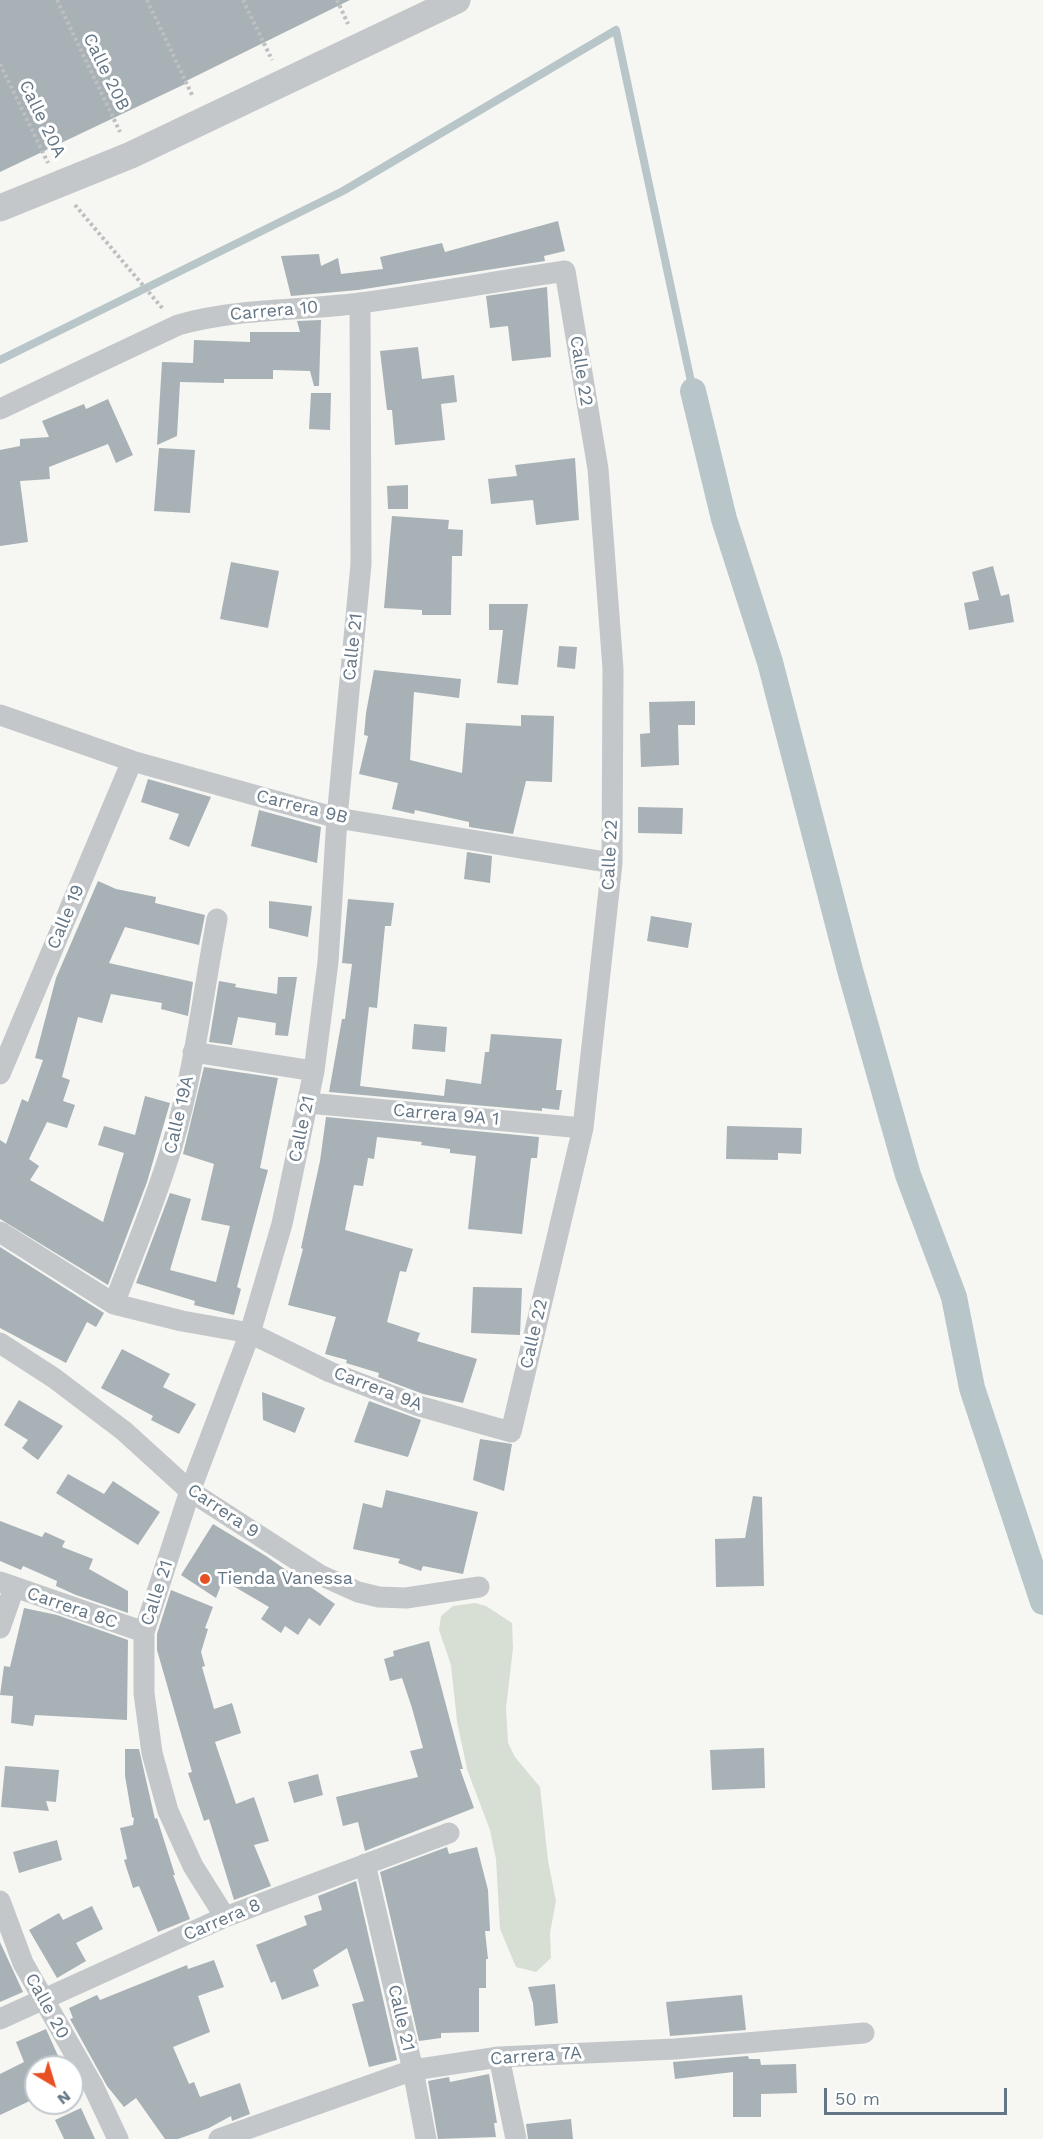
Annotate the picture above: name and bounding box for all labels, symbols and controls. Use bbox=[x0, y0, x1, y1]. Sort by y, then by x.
street label: Calle 20B bbox=[78, 30, 134, 114]
street label: Calle 20A bbox=[14, 77, 70, 161]
street label: Carrera 10 bbox=[229, 296, 319, 326]
street label: Calle 22 bbox=[565, 334, 597, 408]
street label: Calle 21 bbox=[339, 612, 367, 682]
street label: Carrera 9B bbox=[254, 785, 350, 829]
street label: Calle 22 bbox=[597, 819, 623, 891]
street label: Calle 19 bbox=[43, 881, 89, 953]
street label: Calle 19A bbox=[159, 1074, 199, 1156]
street label: Calle 21 bbox=[284, 1094, 320, 1164]
street label: Carrera 9A 1 bbox=[392, 1100, 500, 1130]
street label: Calle 22 bbox=[515, 1297, 553, 1371]
street label: Carrera 9A bbox=[330, 1362, 426, 1416]
street label: Carrera 9 bbox=[183, 1479, 263, 1543]
street label: Calle 21 bbox=[136, 1558, 178, 1628]
place label: Tienda Vanessa bbox=[217, 1568, 353, 1590]
marker: Tienda Vanessa bbox=[198, 1572, 212, 1586]
street label: Carrera 8C bbox=[24, 1582, 120, 1634]
street label: Carrera 8 bbox=[180, 1894, 264, 1946]
street label: Calle 20 bbox=[20, 1969, 74, 2043]
street label: Calle 21 bbox=[383, 1983, 419, 2053]
street label: Carrera 7A bbox=[489, 2042, 583, 2070]
north arrow bbox=[24, 2055, 84, 2115]
scale bar bbox=[827, 2076, 1010, 2114]
text: N bbox=[54, 2087, 75, 2109]
text: 50 m bbox=[835, 2088, 880, 2109]

